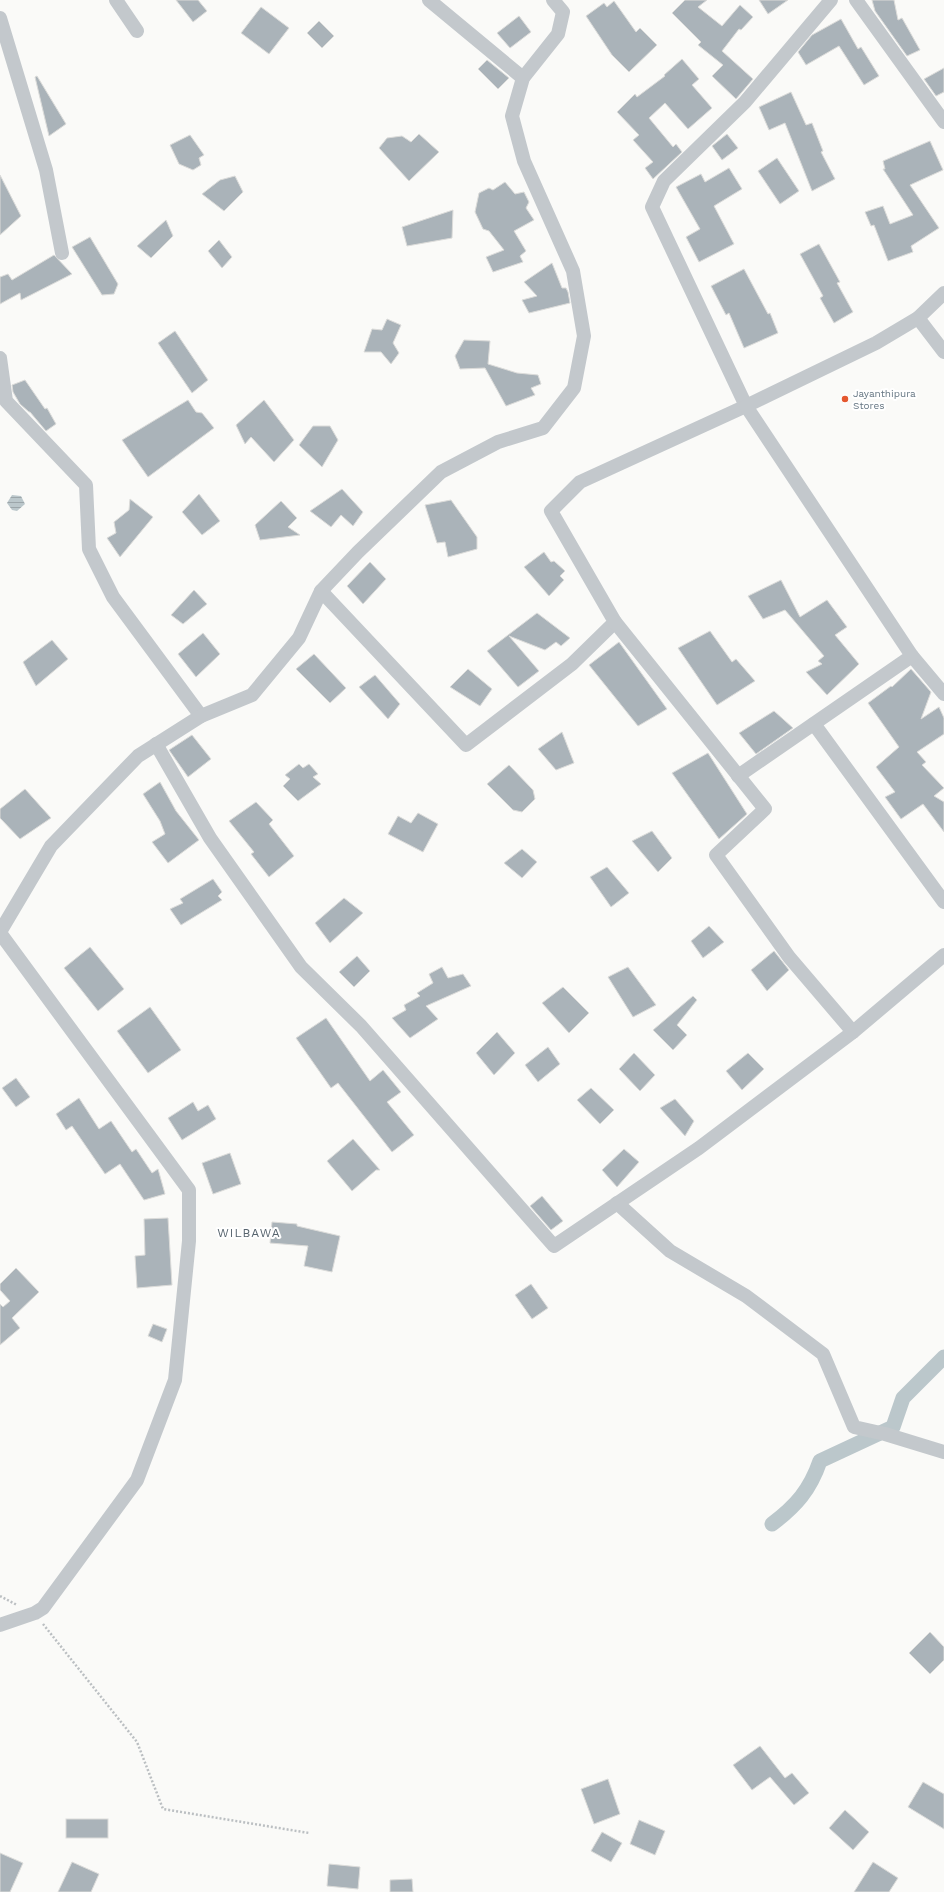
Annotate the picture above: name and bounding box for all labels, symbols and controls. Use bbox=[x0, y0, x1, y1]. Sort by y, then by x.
place label: Jayanthipura Stores bbox=[853, 388, 916, 411]
marker: Jayanthipura Stores bbox=[840, 394, 850, 404]
district label: WILBAWA bbox=[217, 1226, 281, 1240]

